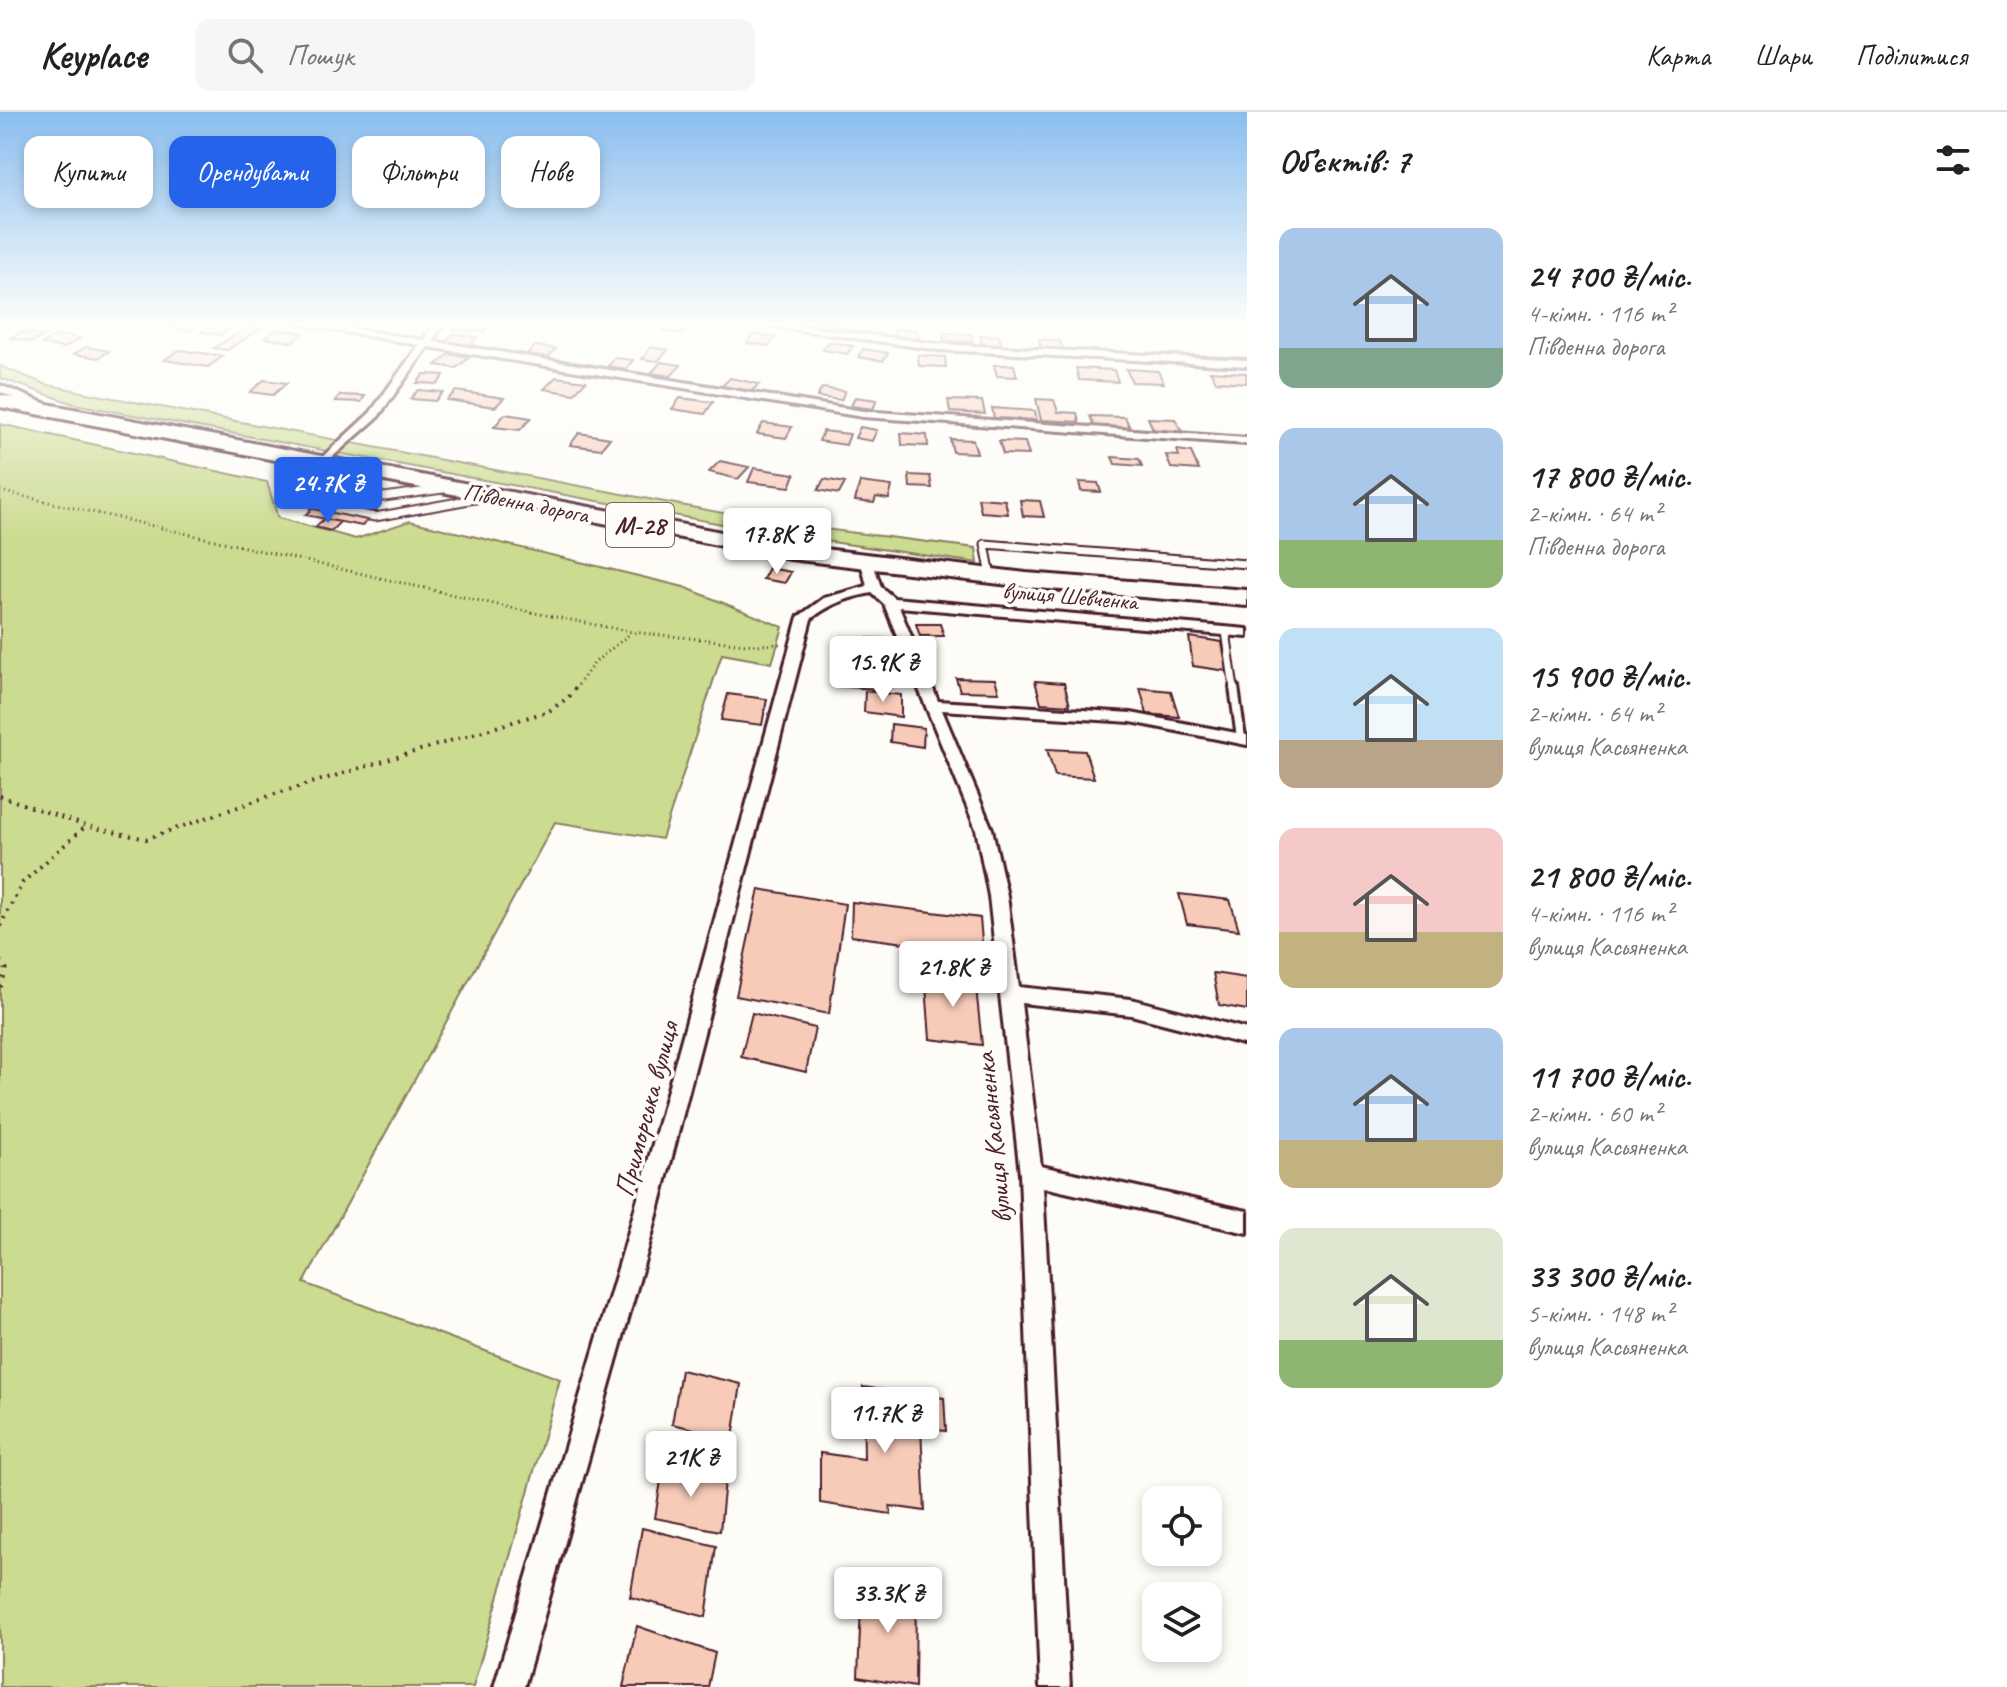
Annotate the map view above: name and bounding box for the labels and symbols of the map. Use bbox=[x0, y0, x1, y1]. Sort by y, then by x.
pin: 24.7K ₴ bbox=[254, 457, 402, 525]
street label: Південна дорога bbox=[461, 476, 592, 530]
road number: М-28 bbox=[606, 503, 674, 547]
pin: 17.8K ₴ bbox=[703, 508, 851, 576]
street label: вулиця Шевченка bbox=[1001, 575, 1141, 617]
pin: 15.9K ₴ bbox=[809, 636, 957, 704]
pin: 21.8K ₴ bbox=[879, 941, 1027, 1009]
street label: Приморська вулиця bbox=[606, 1015, 687, 1200]
street label: вулиця Касьяненка bbox=[966, 1049, 1019, 1225]
pin: 11.7K ₴ bbox=[811, 1387, 959, 1455]
pin: 21K ₴ bbox=[635, 1431, 747, 1499]
pin: 33.3K ₴ bbox=[814, 1567, 962, 1635]

